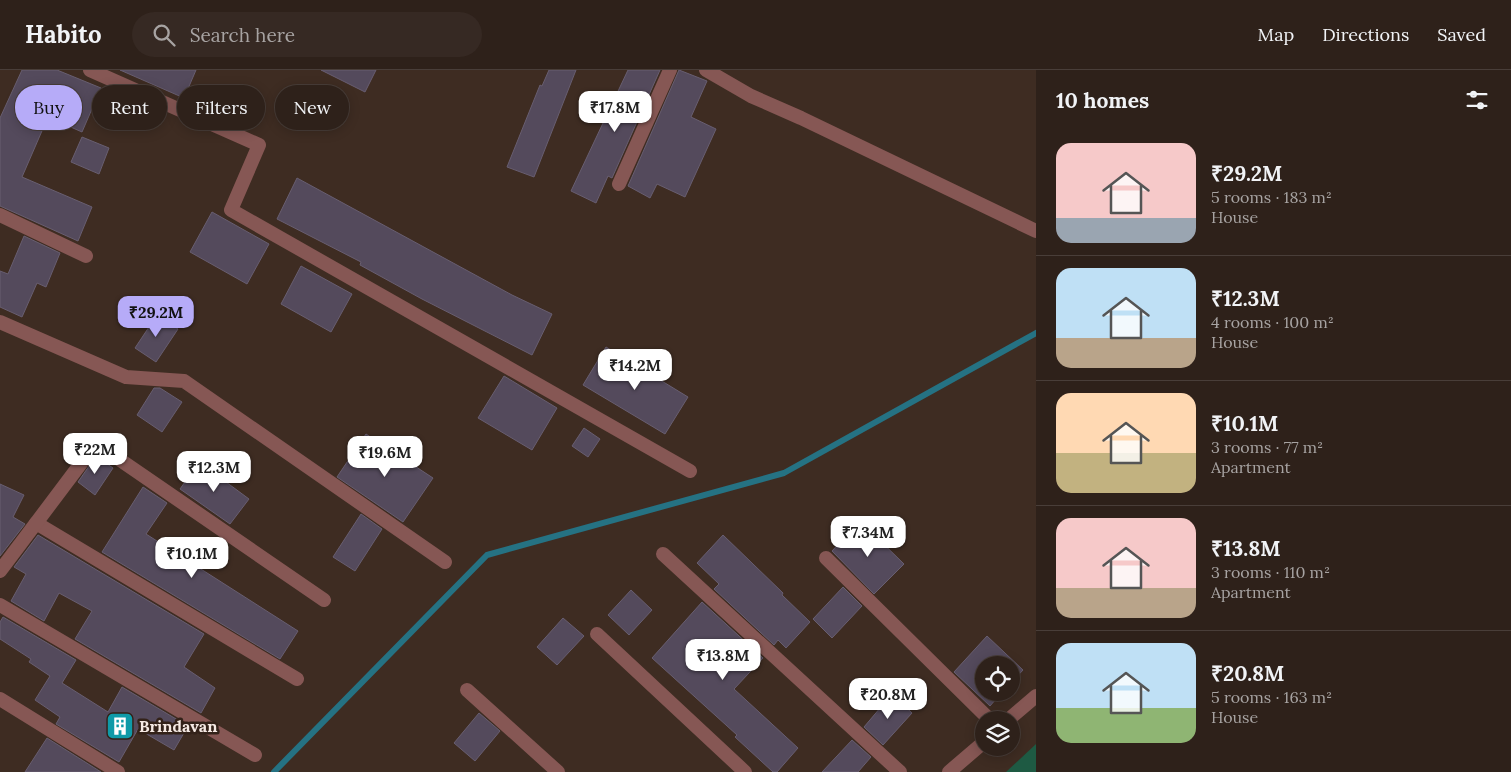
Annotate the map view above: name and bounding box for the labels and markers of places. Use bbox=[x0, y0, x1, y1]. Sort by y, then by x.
pin: ₹17.8M bbox=[574, 90, 656, 133]
pin: ₹29.2M bbox=[115, 296, 197, 338]
pin: ₹14.2M bbox=[594, 348, 676, 391]
pin: ₹22M bbox=[65, 432, 125, 475]
pin: ₹19.6M bbox=[344, 436, 426, 478]
pin: ₹12.3M bbox=[173, 450, 255, 493]
pin: ₹7.34M bbox=[827, 516, 909, 558]
pin: ₹10.1M bbox=[151, 536, 233, 579]
pin: ₹13.8M bbox=[682, 638, 764, 681]
pin: ₹20.8M bbox=[847, 678, 929, 720]
building icon: Brindavan bbox=[105, 711, 135, 741]
place label: Brindavan bbox=[139, 716, 217, 736]

